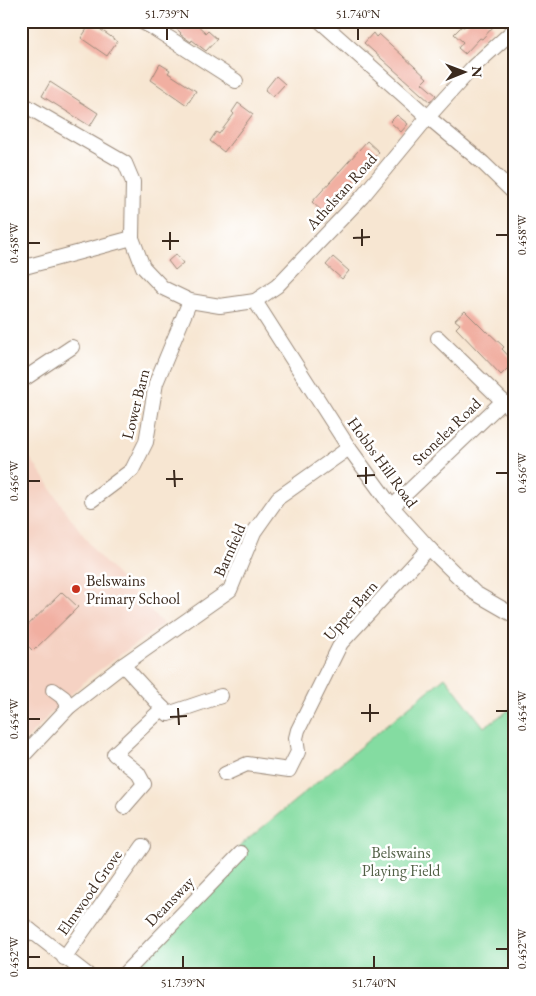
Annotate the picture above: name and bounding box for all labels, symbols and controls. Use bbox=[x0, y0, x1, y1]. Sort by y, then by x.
text: 51.739°N bbox=[145, 6, 190, 22]
text: 51.740°N bbox=[336, 6, 381, 22]
north arrow bbox=[438, 48, 488, 98]
text: N bbox=[468, 66, 486, 78]
street label: Athelstan Road bbox=[301, 148, 382, 235]
text: 0.458°W bbox=[514, 214, 530, 255]
text: 0.458°W bbox=[6, 222, 22, 263]
street label: Lower Barn bbox=[117, 366, 155, 442]
street label: Stonelea Road bbox=[407, 393, 486, 470]
street label: Hobbs Hill Road bbox=[343, 413, 423, 512]
text: 0.456°W bbox=[514, 452, 530, 493]
text: 0.456°W bbox=[6, 460, 22, 501]
street label: Barnfield bbox=[208, 520, 251, 580]
place label: Belswains Primary School bbox=[86, 570, 180, 609]
street label: Upper Barn bbox=[319, 576, 383, 645]
marker: Belswains Primary School bbox=[70, 583, 82, 595]
text: 0.454°W bbox=[514, 690, 530, 731]
text: 0.454°W bbox=[6, 698, 22, 739]
park label: Belswains Playing Field bbox=[362, 842, 441, 881]
street label: Elmwood Grove bbox=[52, 845, 127, 939]
street label: Deansway bbox=[140, 871, 199, 931]
text: 0.452°W bbox=[514, 928, 530, 969]
text: 0.452°W bbox=[6, 936, 22, 977]
text: 51.739°N bbox=[161, 975, 206, 991]
text: 51.740°N bbox=[352, 975, 397, 991]

